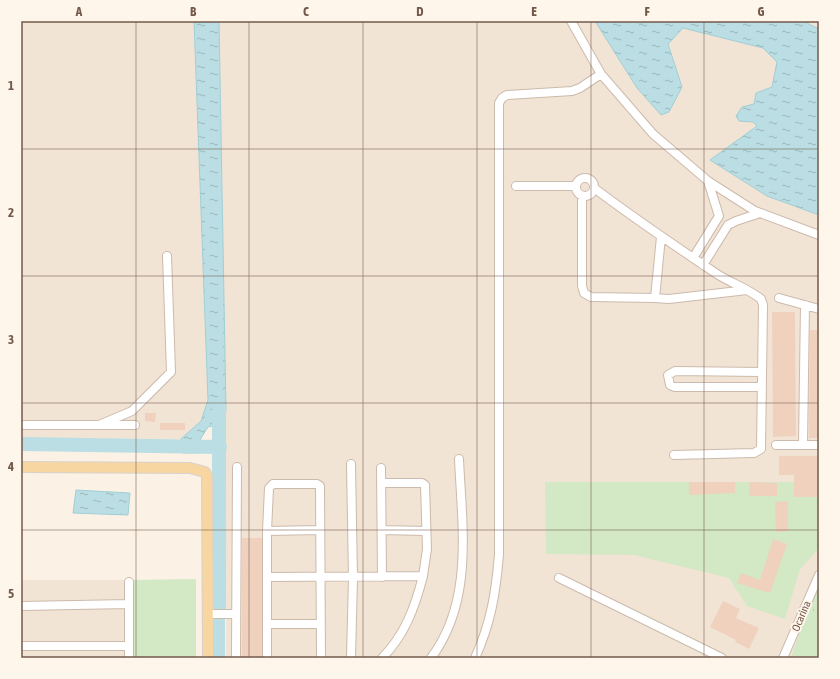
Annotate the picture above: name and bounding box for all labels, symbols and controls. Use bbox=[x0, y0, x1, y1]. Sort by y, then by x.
text: A bbox=[75, 4, 83, 19]
text: B bbox=[190, 4, 197, 19]
text: C bbox=[303, 4, 309, 19]
text: D bbox=[416, 4, 424, 19]
text: E bbox=[531, 4, 537, 19]
text: F bbox=[644, 4, 650, 19]
text: G bbox=[758, 4, 765, 19]
text: 1 bbox=[8, 78, 14, 93]
text: 2 bbox=[8, 205, 14, 220]
text: 3 bbox=[8, 332, 14, 347]
text: 4 bbox=[7, 459, 14, 474]
text: 5 bbox=[8, 586, 14, 601]
street label: Ocarina bbox=[789, 599, 813, 633]

